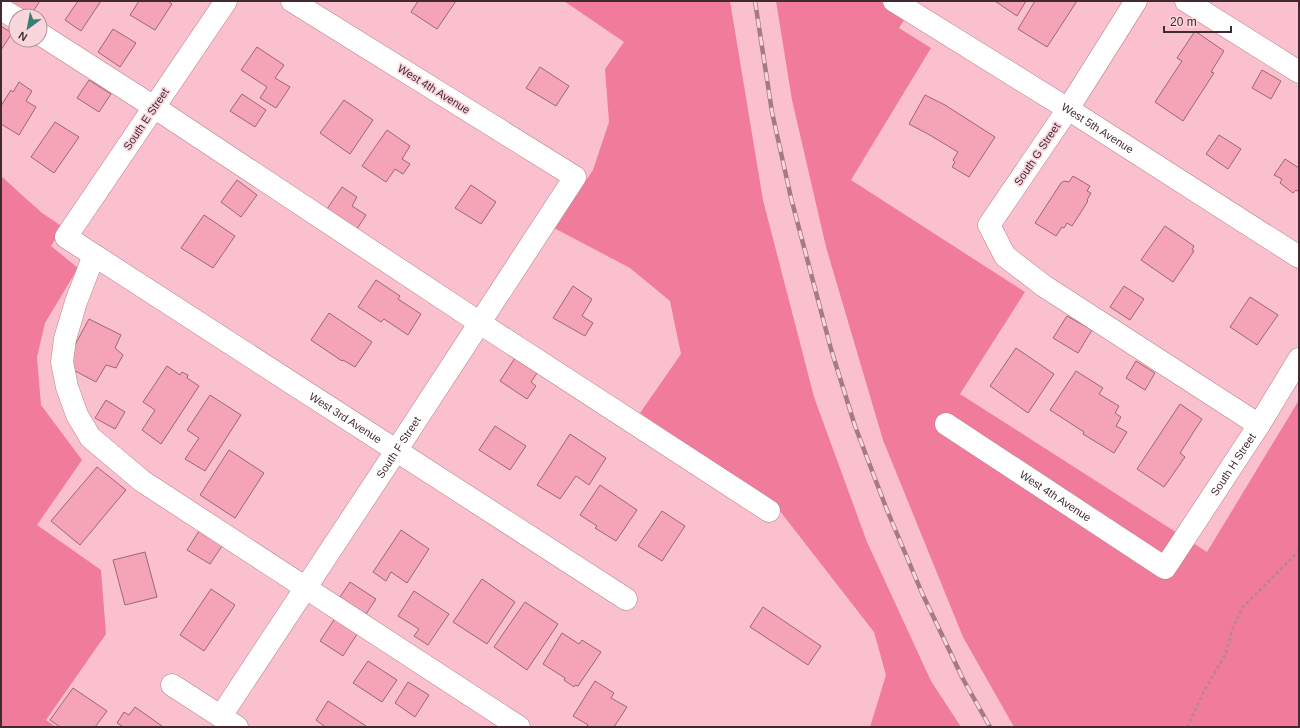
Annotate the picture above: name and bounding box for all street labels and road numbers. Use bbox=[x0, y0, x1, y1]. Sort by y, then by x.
street label: West 4th Avenue bbox=[396, 62, 472, 116]
street label: South E Street bbox=[121, 86, 171, 152]
street label: West 5th Avenue bbox=[1060, 101, 1136, 155]
street label: South G Street bbox=[1012, 120, 1062, 188]
street label: West 3rd Avenue bbox=[307, 390, 384, 445]
street label: South F Street bbox=[374, 414, 423, 480]
street label: South H Street bbox=[1208, 431, 1258, 498]
street label: West 4th Avenue bbox=[1018, 468, 1093, 524]

